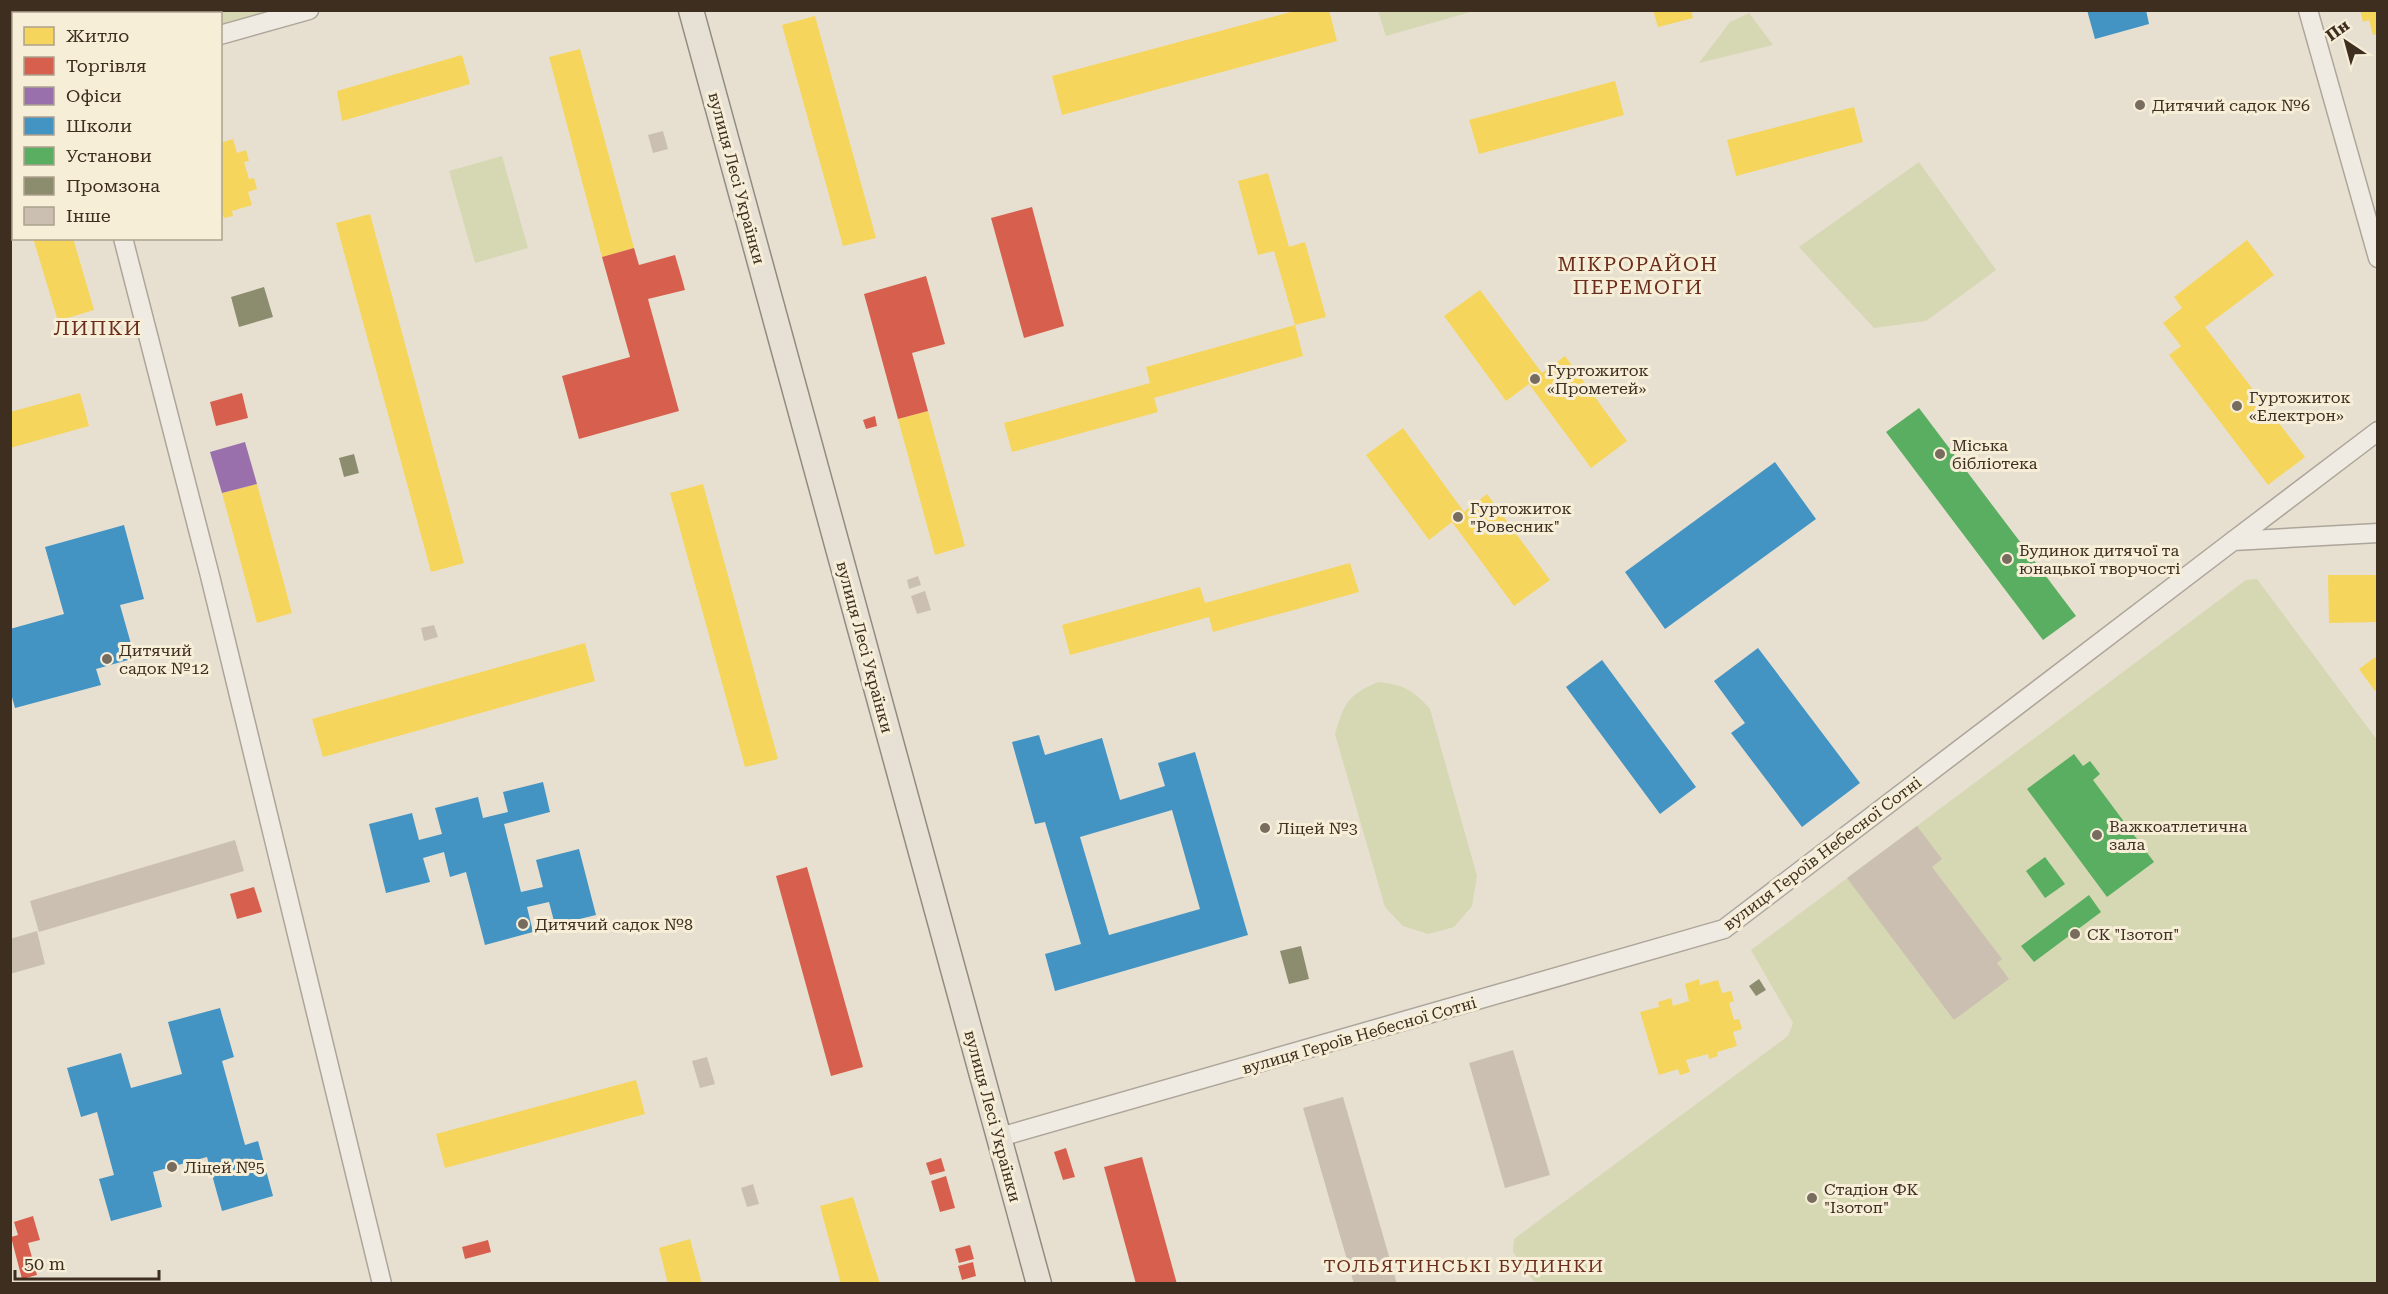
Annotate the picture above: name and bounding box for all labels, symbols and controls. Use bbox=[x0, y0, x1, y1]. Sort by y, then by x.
legend bbox=[12, 12, 222, 240]
north arrow bbox=[2316, 12, 2376, 72]
text: Пн bbox=[2322, 15, 2353, 45]
text: Житло bbox=[66, 25, 129, 46]
text: Торгівля bbox=[66, 55, 147, 76]
text: Офіси bbox=[66, 85, 122, 106]
street label: вулиця Лесі Українки bbox=[704, 90, 769, 267]
place label: Дитячий садок №6 bbox=[2152, 96, 2310, 115]
marker: Дитячий садок №6 bbox=[2133, 98, 2147, 112]
text: Школи bbox=[66, 115, 132, 136]
text: Установи bbox=[66, 145, 152, 166]
text: Промзона bbox=[66, 175, 160, 196]
text: Інше bbox=[66, 205, 111, 226]
district label: МІКРОРАЙОН ПЕРЕМОГИ bbox=[1558, 252, 1718, 299]
district label: ЛИПКИ bbox=[54, 316, 142, 340]
place label: Гуртожиток «Прометей» bbox=[1547, 361, 1649, 398]
marker: Гуртожиток «Прометей» bbox=[1528, 372, 1542, 386]
place label: Гуртожиток «Електрон» bbox=[2249, 388, 2351, 425]
marker: Гуртожиток «Електрон» bbox=[2230, 399, 2244, 413]
place label: Міська бібліотека bbox=[1952, 436, 2038, 473]
marker: Міська бібліотека bbox=[1933, 447, 1947, 461]
place label: Гуртожиток "Ровесник" bbox=[1470, 499, 1572, 536]
marker: Гуртожиток "Ровесник" bbox=[1451, 510, 1465, 524]
place label: Будинок дитячої та юнацької творчості bbox=[2019, 541, 2180, 578]
marker: Будинок дитячої та юнацької творчості bbox=[2000, 552, 2014, 566]
street label: вулиця Лесі Українки bbox=[832, 559, 897, 736]
place label: Дитячий садок №12 bbox=[119, 641, 209, 678]
marker: Дитячий садок №12 bbox=[100, 652, 114, 666]
street label: вулиця Героїв Небесної Сотні bbox=[1720, 773, 1925, 934]
place label: Важкоатлетична зала bbox=[2109, 817, 2248, 854]
place label: Ліцей №3 bbox=[1277, 819, 1358, 838]
marker: Ліцей №3 bbox=[1258, 821, 1272, 835]
marker: Важкоатлетична зала bbox=[2090, 828, 2104, 842]
place label: Дитячий садок №8 bbox=[535, 915, 693, 934]
marker: Дитячий садок №8 bbox=[516, 917, 530, 931]
place label: СК "Ізотоп" bbox=[2087, 925, 2179, 944]
marker: СК "Ізотоп" bbox=[2068, 927, 2082, 941]
street label: вулиця Героїв Небесної Сотні bbox=[1240, 993, 1479, 1078]
street label: вулиця Лесі Українки bbox=[960, 1028, 1025, 1205]
place label: Ліцей №5 bbox=[184, 1158, 265, 1177]
marker: Ліцей №5 bbox=[165, 1160, 179, 1174]
place label: Стадіон ФК "Ізотоп" bbox=[1824, 1180, 1919, 1217]
marker: Стадіон ФК "Ізотоп" bbox=[1805, 1191, 1819, 1205]
scale bar bbox=[15, 1243, 159, 1281]
text: 50 m bbox=[24, 1253, 65, 1274]
district label: ТОЛЬЯТИНСЬКІ БУДИНКИ bbox=[1323, 1255, 1605, 1276]

